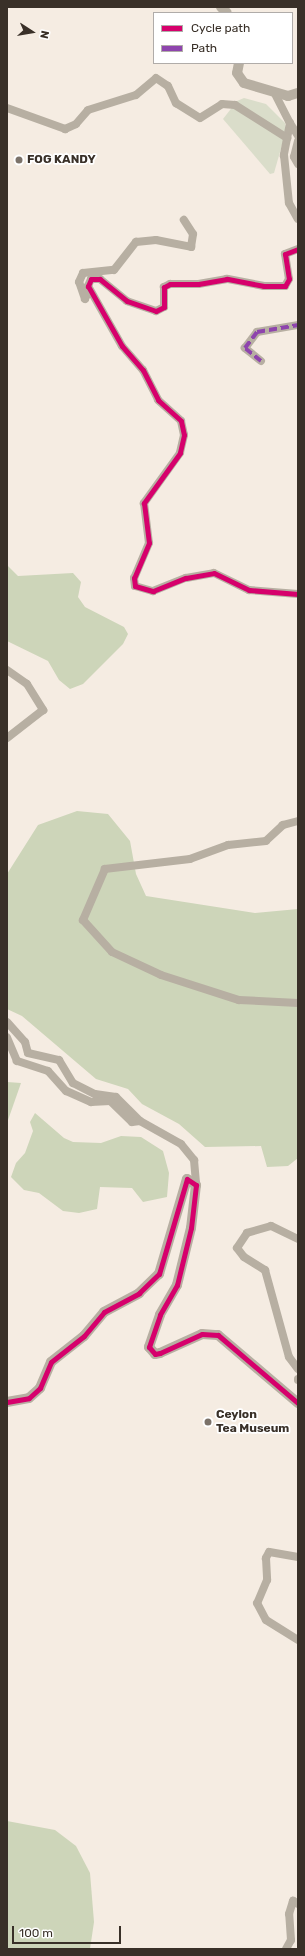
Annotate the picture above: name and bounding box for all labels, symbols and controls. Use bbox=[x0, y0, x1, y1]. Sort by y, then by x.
north arrow bbox=[12, 12, 52, 52]
legend bbox=[153, 12, 293, 64]
text: Cycle path bbox=[191, 21, 250, 35]
text: N bbox=[37, 29, 51, 40]
text: Path bbox=[191, 41, 217, 55]
place label: FOG KANDY bbox=[27, 153, 96, 167]
marker: FOG KANDY bbox=[14, 155, 24, 165]
place label: Ceylon Tea Museum bbox=[216, 1408, 289, 1436]
marker: Ceylon Tea Museum bbox=[203, 1417, 213, 1427]
scale bar bbox=[14, 1918, 123, 1944]
text: 100 m bbox=[19, 1926, 53, 1940]

